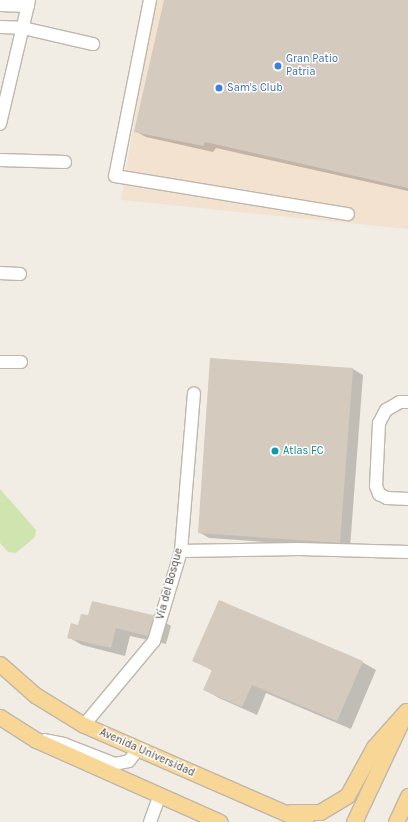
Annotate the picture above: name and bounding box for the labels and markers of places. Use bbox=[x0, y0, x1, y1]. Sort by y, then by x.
place label: Gran Patio Patria bbox=[286, 53, 338, 79]
marker: Gran Patio Patria bbox=[273, 61, 283, 71]
place label: Sam's Club bbox=[227, 81, 283, 95]
marker: Sam's Club bbox=[214, 83, 224, 93]
place label: Atlas FC bbox=[283, 444, 323, 458]
marker: Atlas FC bbox=[270, 446, 280, 456]

